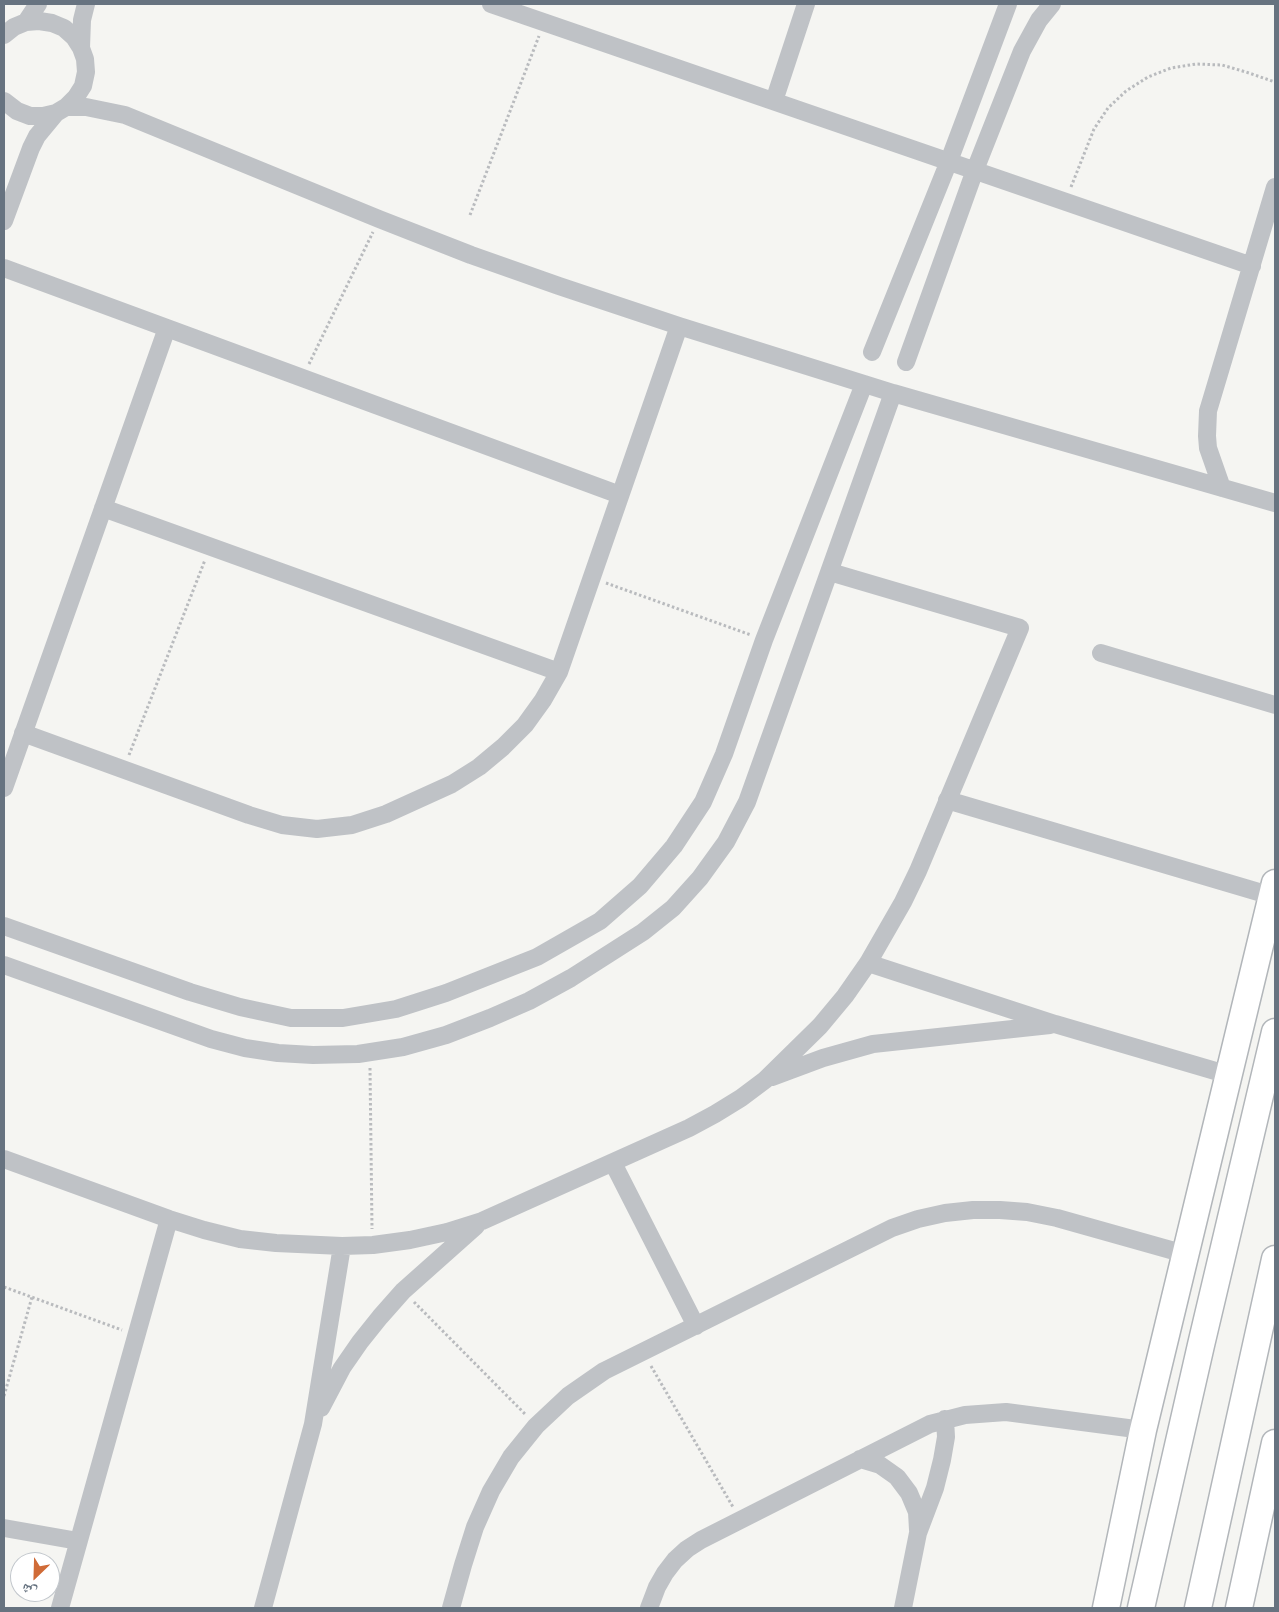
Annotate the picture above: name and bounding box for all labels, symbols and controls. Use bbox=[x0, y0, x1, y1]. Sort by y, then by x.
north arrow bbox=[10, 1552, 60, 1602]
text: ش bbox=[19, 1579, 39, 1601]

